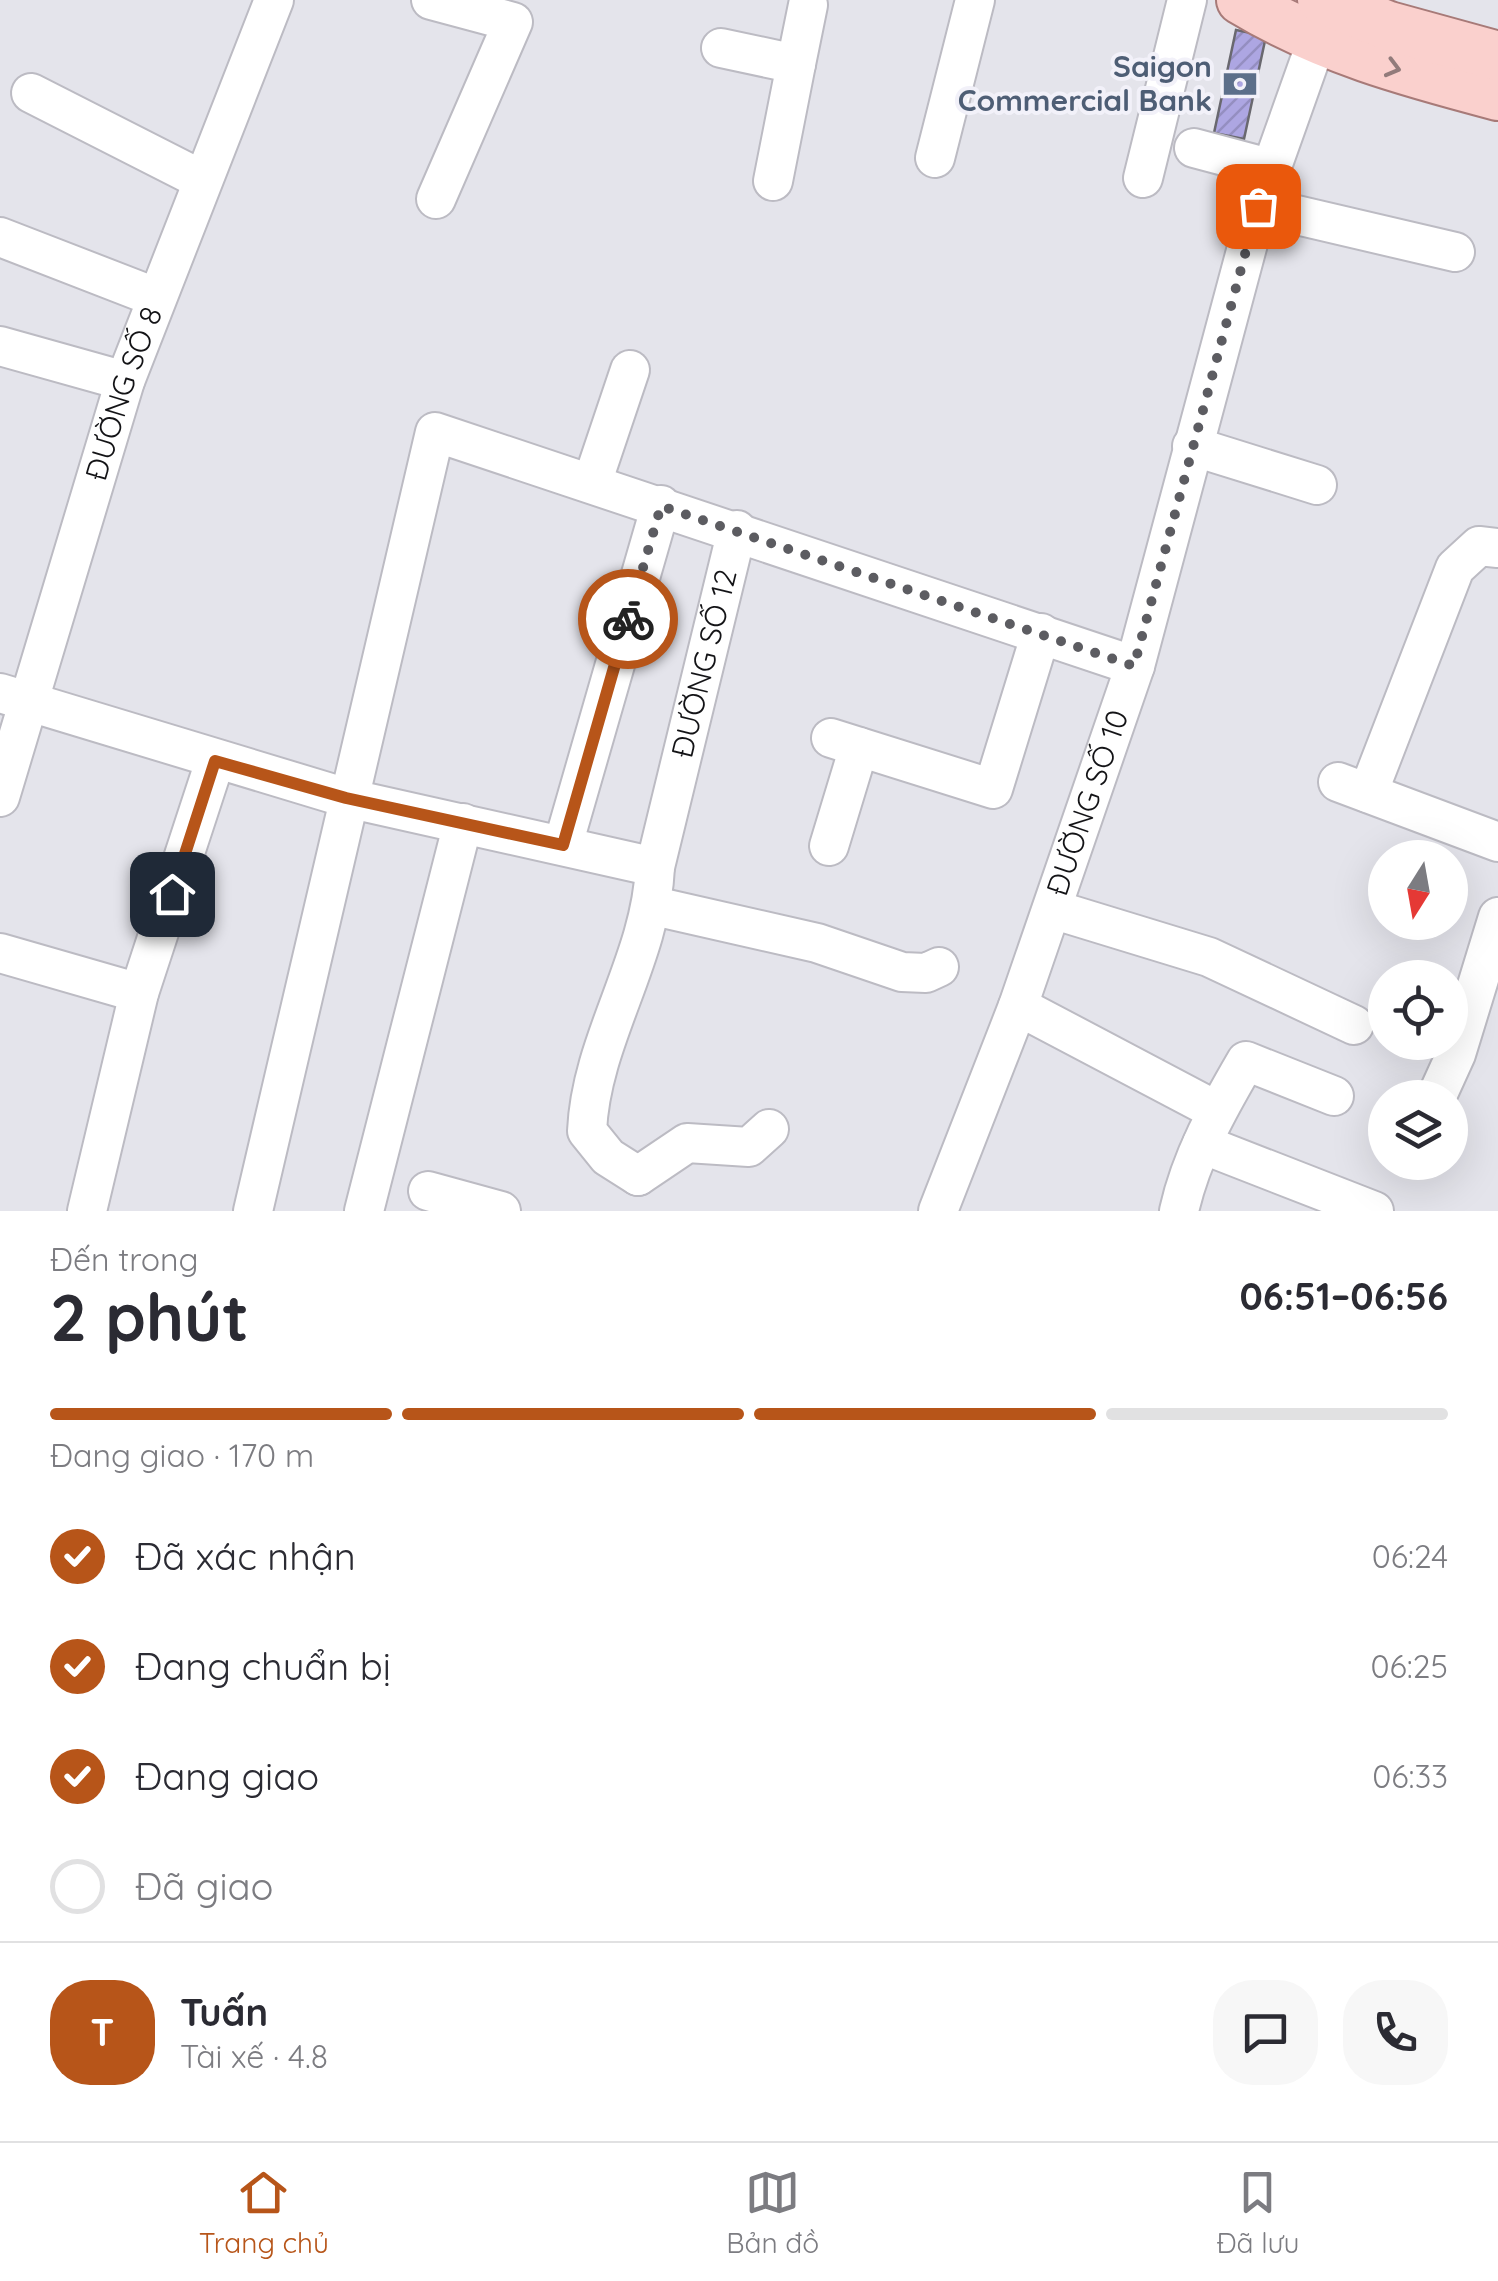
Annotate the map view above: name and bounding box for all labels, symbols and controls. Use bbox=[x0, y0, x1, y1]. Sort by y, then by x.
place label: Saigon Commercial Bank bbox=[958, 47, 1212, 119]
one-way arrow bbox=[1384, 56, 1401, 77]
bank icon: Saigon Commercial Bank bbox=[1221, 65, 1259, 103]
pin bbox=[1216, 164, 1301, 249]
icon: bag bbox=[1231, 179, 1286, 234]
street label: ĐƯỜNG SỐ 8 bbox=[76, 301, 170, 485]
street label: ĐƯỜNG SỐ 12 bbox=[662, 565, 745, 762]
courier bbox=[578, 569, 678, 669]
icon: bike bbox=[601, 592, 656, 647]
street label: ĐƯỜNG SỐ 10 bbox=[1037, 705, 1137, 900]
north arrow bbox=[1368, 840, 1468, 940]
map controls bbox=[1368, 840, 1468, 1180]
pin bbox=[130, 852, 215, 937]
icon: home bbox=[145, 867, 200, 922]
button: locate bbox=[1368, 960, 1468, 1060]
button: layers bbox=[1368, 1080, 1468, 1180]
text: Đến trong bbox=[50, 1239, 199, 1279]
text: 06:51–06:56 bbox=[1239, 1272, 1448, 1320]
text: 2 phút bbox=[50, 1276, 249, 1357]
text: Đang giao · 170 m bbox=[50, 1435, 314, 1475]
icon: check bbox=[50, 1529, 105, 1584]
text: Đã xác nhận bbox=[135, 1532, 356, 1580]
text: 06:24 bbox=[1372, 1536, 1448, 1576]
icon: check bbox=[50, 1639, 105, 1694]
text: Đang chuẩn bị bbox=[135, 1642, 391, 1690]
text: 06:25 bbox=[1371, 1646, 1448, 1686]
icon: check bbox=[50, 1749, 105, 1804]
text: Đang giao bbox=[135, 1752, 319, 1800]
text: 06:33 bbox=[1372, 1756, 1448, 1796]
text: Đã giao bbox=[135, 1862, 274, 1910]
button: chat bbox=[1213, 1980, 1318, 2085]
button: phone bbox=[1343, 1980, 1448, 2085]
text: Tuấn bbox=[180, 1988, 268, 2036]
text: T bbox=[91, 2008, 114, 2056]
text: Tài xế · 4.8 bbox=[180, 2036, 328, 2076]
tab: Trang chủ bbox=[199, 2165, 329, 2260]
tab: Bản đồ bbox=[726, 2165, 819, 2260]
tab: Đã lưu bbox=[1216, 2165, 1299, 2260]

